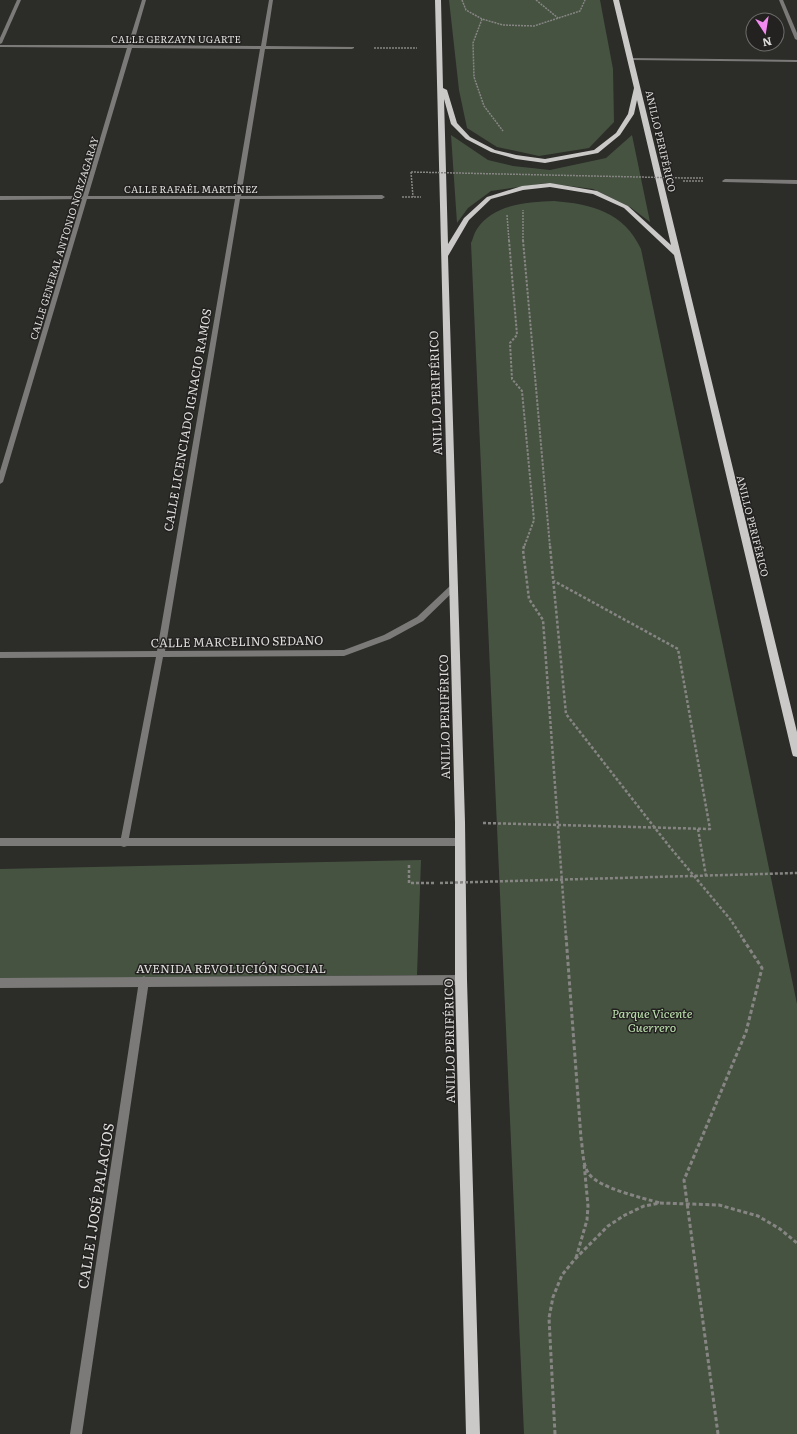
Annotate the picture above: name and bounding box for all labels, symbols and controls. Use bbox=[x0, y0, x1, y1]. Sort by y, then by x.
north arrow bbox=[745, 12, 785, 52]
street label: CALLE GERZAYN UGARTE bbox=[111, 31, 241, 46]
text: N bbox=[761, 34, 773, 52]
street label: ANILLO PERIFÉRICO bbox=[642, 89, 681, 194]
street label: CALLE GENERAL ANTONIO NORZAGARAY bbox=[25, 134, 102, 341]
street label: CALLE RAFAÉL MARTÍNEZ bbox=[124, 181, 258, 196]
street label: CALLE LICENCIADO IGNACIO RAMOS bbox=[159, 307, 215, 533]
street label: ANILLO PERIFÉRICO bbox=[424, 330, 446, 456]
street label: ANILLO PERIFÉRICO bbox=[734, 474, 773, 579]
street label: CALLE MARCELINO SEDANO bbox=[150, 630, 323, 652]
street label: ANILLO PERIFÉRICO bbox=[434, 654, 454, 780]
street label: AVENIDA REVOLUCIÓN SOCIAL bbox=[136, 959, 326, 977]
street label: ANILLO PERIFÉRICO bbox=[439, 978, 459, 1104]
park label: Parque Vicente Guerrero bbox=[612, 1004, 693, 1036]
street label: CALLE 1 JOSÉ PALACIOS bbox=[72, 1121, 118, 1290]

